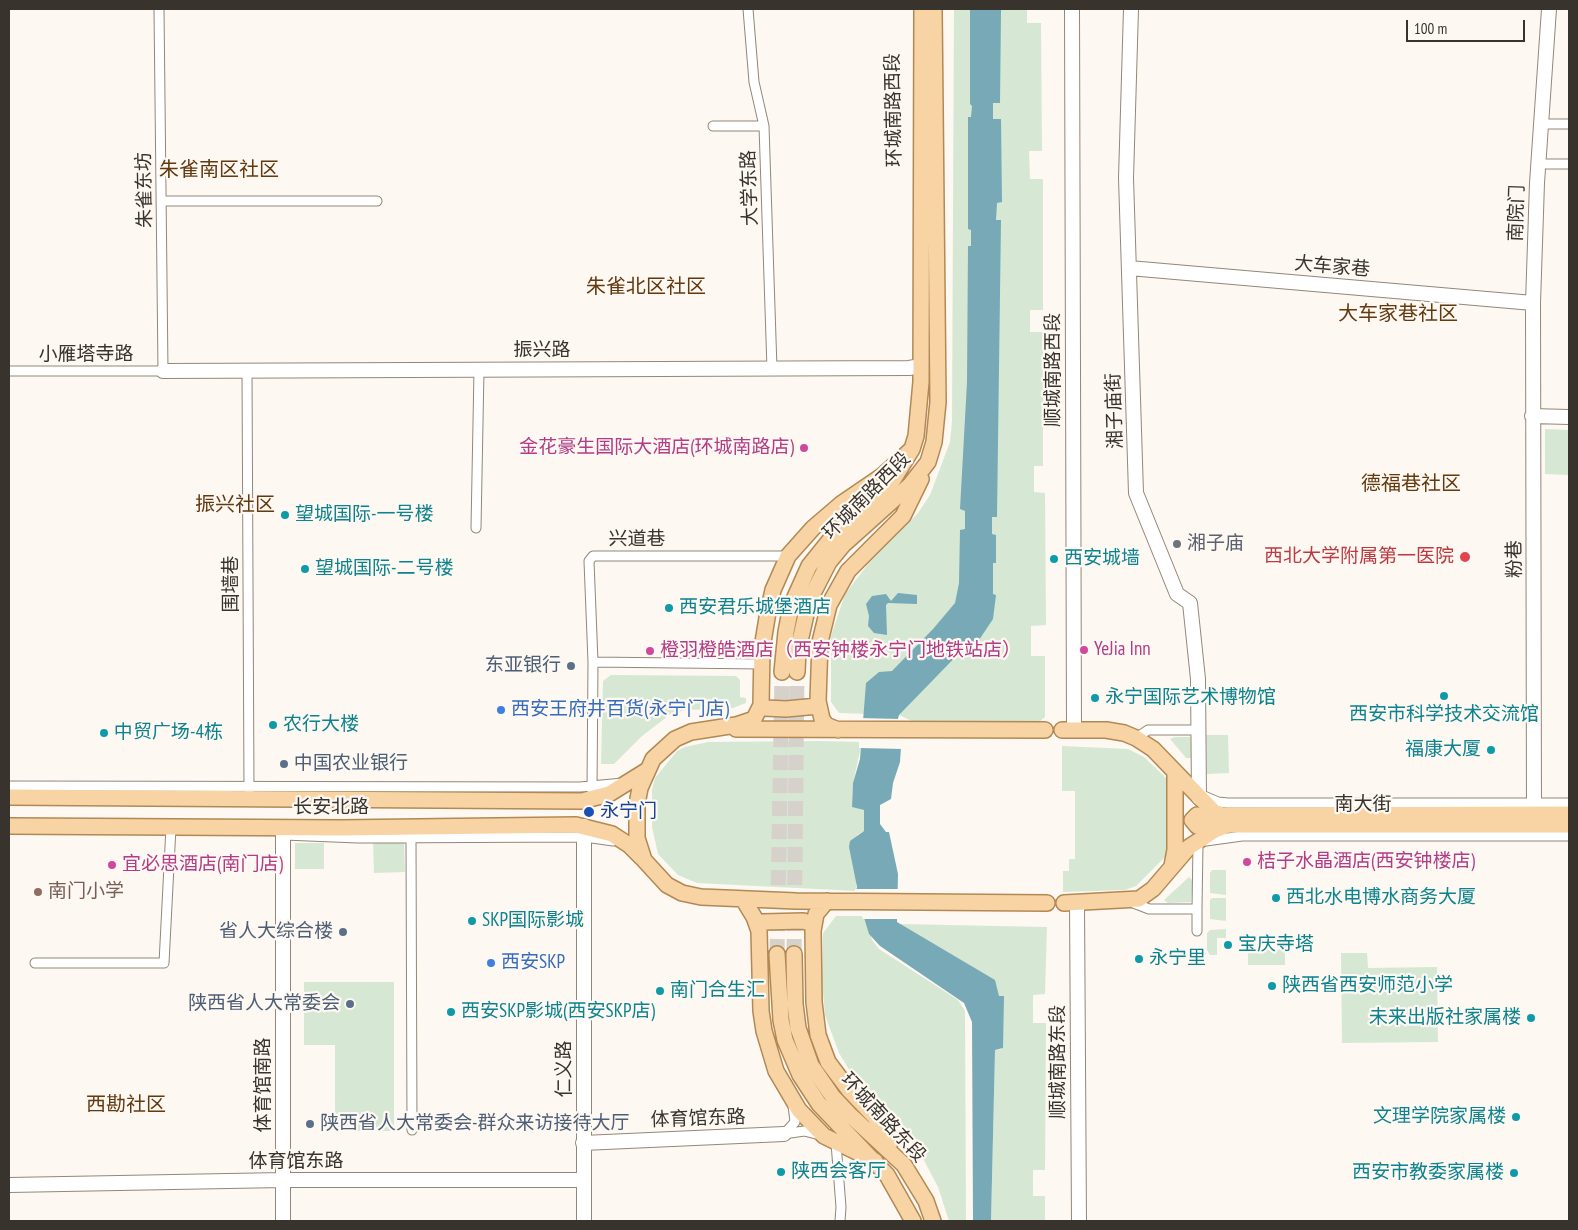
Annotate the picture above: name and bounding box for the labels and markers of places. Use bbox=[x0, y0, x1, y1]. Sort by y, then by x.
place label: 金花豪生国际大酒店(环城南路店) bbox=[519, 437, 794, 459]
marker: 金花豪生国际大酒店(环城南路店) bbox=[798, 442, 810, 454]
place label: 望城国际-一号楼 bbox=[295, 504, 434, 526]
marker: 望城国际-一号楼 bbox=[279, 509, 291, 521]
place label: 湘子庙 bbox=[1187, 533, 1244, 555]
marker: 湘子庙 bbox=[1171, 538, 1183, 550]
place label: 西北大学附属第一医院 bbox=[1264, 546, 1454, 568]
place label: 西安城墙 bbox=[1064, 548, 1140, 570]
marker: 西北大学附属第一医院 bbox=[1458, 550, 1472, 564]
marker: 西安城墙 bbox=[1048, 553, 1060, 565]
place label: 望城国际-二号楼 bbox=[315, 558, 454, 580]
marker: 望城国际-二号楼 bbox=[299, 563, 311, 575]
place label: 西安君乐城堡酒店 bbox=[679, 597, 831, 619]
marker: 西安君乐城堡酒店 bbox=[663, 602, 675, 614]
place label: YeJia Inn bbox=[1094, 639, 1151, 661]
place label: 橙羽橙皓酒店（西安钟楼永宁门地铁站店） bbox=[660, 640, 1021, 662]
marker: YeJia Inn bbox=[1078, 644, 1090, 656]
marker: 橙羽橙皓酒店（西安钟楼永宁门地铁站店） bbox=[644, 645, 656, 657]
place label: 东亚银行 bbox=[485, 655, 561, 677]
marker: 东亚银行 bbox=[565, 660, 577, 672]
place label: 永宁国际艺术博物馆 bbox=[1105, 687, 1276, 709]
marker: 西安市科学技术交流馆 bbox=[1438, 690, 1450, 702]
marker: 永宁国际艺术博物馆 bbox=[1089, 692, 1101, 704]
place label: 西安王府井百货(永宁门店) bbox=[511, 699, 729, 721]
marker: 西安王府井百货(永宁门店) bbox=[495, 704, 507, 716]
place label: 西安市科学技术交流馆 bbox=[1349, 704, 1539, 726]
place label: 农行大楼 bbox=[283, 714, 359, 736]
marker: 农行大楼 bbox=[267, 719, 279, 731]
place label: 中贸广场-4栋 bbox=[114, 722, 223, 744]
marker: 中贸广场-4栋 bbox=[98, 727, 110, 739]
place label: 福康大厦 bbox=[1405, 739, 1481, 761]
marker: 福康大厦 bbox=[1485, 744, 1497, 756]
place label: 中国农业银行 bbox=[294, 753, 408, 775]
marker: 中国农业银行 bbox=[278, 758, 290, 770]
place label: 永宁门 bbox=[600, 801, 657, 823]
marker: 永宁门 bbox=[582, 805, 596, 819]
place label: 桔子水晶酒店(西安钟楼店) bbox=[1257, 851, 1475, 873]
place label: 宜必思酒店(南门店) bbox=[122, 854, 283, 876]
marker: 桔子水晶酒店(西安钟楼店) bbox=[1241, 856, 1253, 868]
marker: 宜必思酒店(南门店) bbox=[106, 859, 118, 871]
place label: 南门小学 bbox=[48, 881, 124, 903]
marker: 南门小学 bbox=[32, 886, 44, 898]
place label: 西北水电博水商务大厦 bbox=[1286, 887, 1476, 909]
marker: 西北水电博水商务大厦 bbox=[1270, 892, 1282, 904]
place label: SKP国际影城 bbox=[482, 910, 584, 932]
marker: SKP国际影城 bbox=[466, 915, 478, 927]
place label: 省人大综合楼 bbox=[219, 921, 333, 943]
marker: 省人大综合楼 bbox=[337, 926, 349, 938]
place label: 宝庆寺塔 bbox=[1238, 934, 1314, 956]
marker: 宝庆寺塔 bbox=[1222, 939, 1234, 951]
place label: 永宁里 bbox=[1149, 948, 1206, 970]
place label: 西安SKP bbox=[501, 952, 565, 974]
marker: 永宁里 bbox=[1133, 953, 1145, 965]
marker: 西安SKP bbox=[485, 957, 497, 969]
place label: 陕西省西安师范小学 bbox=[1282, 975, 1453, 997]
place label: 南门合生汇 bbox=[670, 980, 765, 1002]
marker: 陕西省西安师范小学 bbox=[1266, 980, 1278, 992]
marker: 南门合生汇 bbox=[654, 985, 666, 997]
place label: 陕西省人大常委会 bbox=[188, 993, 340, 1015]
marker: 陕西省人大常委会 bbox=[344, 998, 356, 1010]
place label: 西安SKP影城(西安SKP店) bbox=[461, 1001, 655, 1023]
marker: 西安SKP影城(西安SKP店) bbox=[445, 1006, 457, 1018]
place label: 未来出版社家属楼 bbox=[1369, 1007, 1521, 1029]
marker: 未来出版社家属楼 bbox=[1525, 1012, 1537, 1024]
place label: 文理学院家属楼 bbox=[1373, 1106, 1506, 1128]
marker: 文理学院家属楼 bbox=[1510, 1111, 1522, 1123]
place label: 陕西省人大常委会-群众来访接待大厅 bbox=[320, 1113, 630, 1135]
marker: 陕西省人大常委会-群众来访接待大厅 bbox=[304, 1118, 316, 1130]
place label: 陕西会客厅 bbox=[791, 1161, 886, 1183]
place label: 西安市教委家属楼 bbox=[1352, 1162, 1504, 1184]
marker: 陕西会客厅 bbox=[775, 1166, 787, 1178]
marker: 西安市教委家属楼 bbox=[1508, 1167, 1520, 1179]

